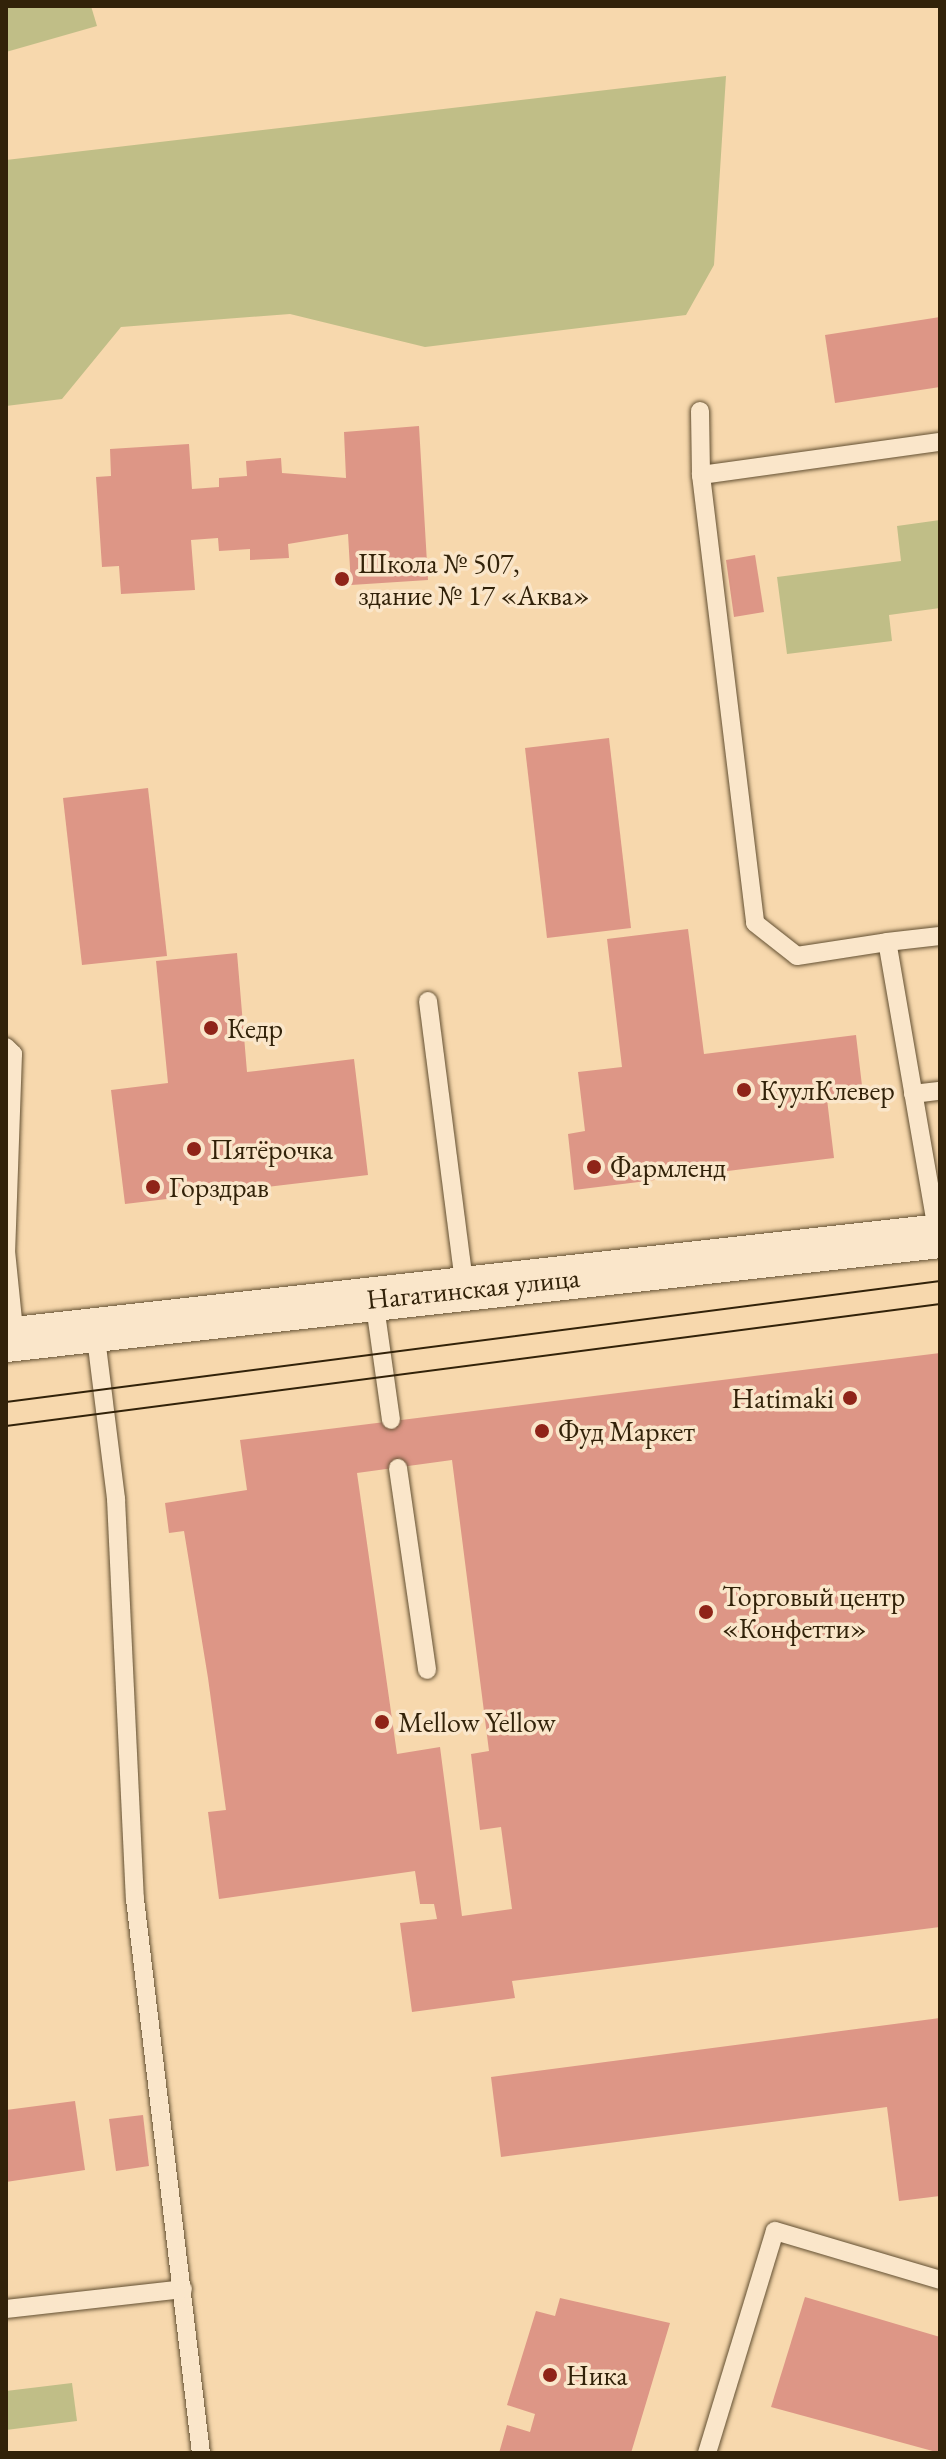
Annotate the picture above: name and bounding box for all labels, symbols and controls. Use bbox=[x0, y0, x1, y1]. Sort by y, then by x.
place label: Школа № 507, здание № 17 «Аква» bbox=[358, 546, 590, 612]
marker: Школа № 507, здание № 17 «Аква» bbox=[333, 570, 351, 588]
place label: Кедр bbox=[227, 1011, 283, 1045]
marker: Кедр bbox=[202, 1019, 220, 1037]
place label: КуулКлевер bbox=[760, 1073, 895, 1107]
marker: КуулКлевер bbox=[735, 1081, 753, 1099]
place label: Пятёрочка bbox=[210, 1132, 333, 1166]
marker: Пятёрочка bbox=[185, 1140, 203, 1158]
place label: Фармленд bbox=[610, 1150, 726, 1184]
marker: Фармленд bbox=[585, 1158, 603, 1176]
place label: Горздрав bbox=[169, 1170, 269, 1204]
marker: Горздрав bbox=[144, 1178, 162, 1196]
street label: Нагатинская улица bbox=[365, 1260, 581, 1316]
place label: Hatimaki bbox=[732, 1381, 834, 1415]
marker: Hatimaki bbox=[841, 1389, 859, 1407]
place label: Фуд Маркет bbox=[558, 1414, 695, 1448]
marker: Фуд Маркет bbox=[533, 1422, 551, 1440]
place label: Торговый центр «Конфетти» bbox=[722, 1579, 905, 1645]
marker: Торговый центр «Конфетти» bbox=[697, 1603, 715, 1621]
place label: Mellow Yellow bbox=[398, 1705, 556, 1739]
marker: Mellow Yellow bbox=[373, 1713, 391, 1731]
place label: Ника bbox=[566, 2358, 628, 2392]
marker: Ника bbox=[541, 2366, 559, 2384]

